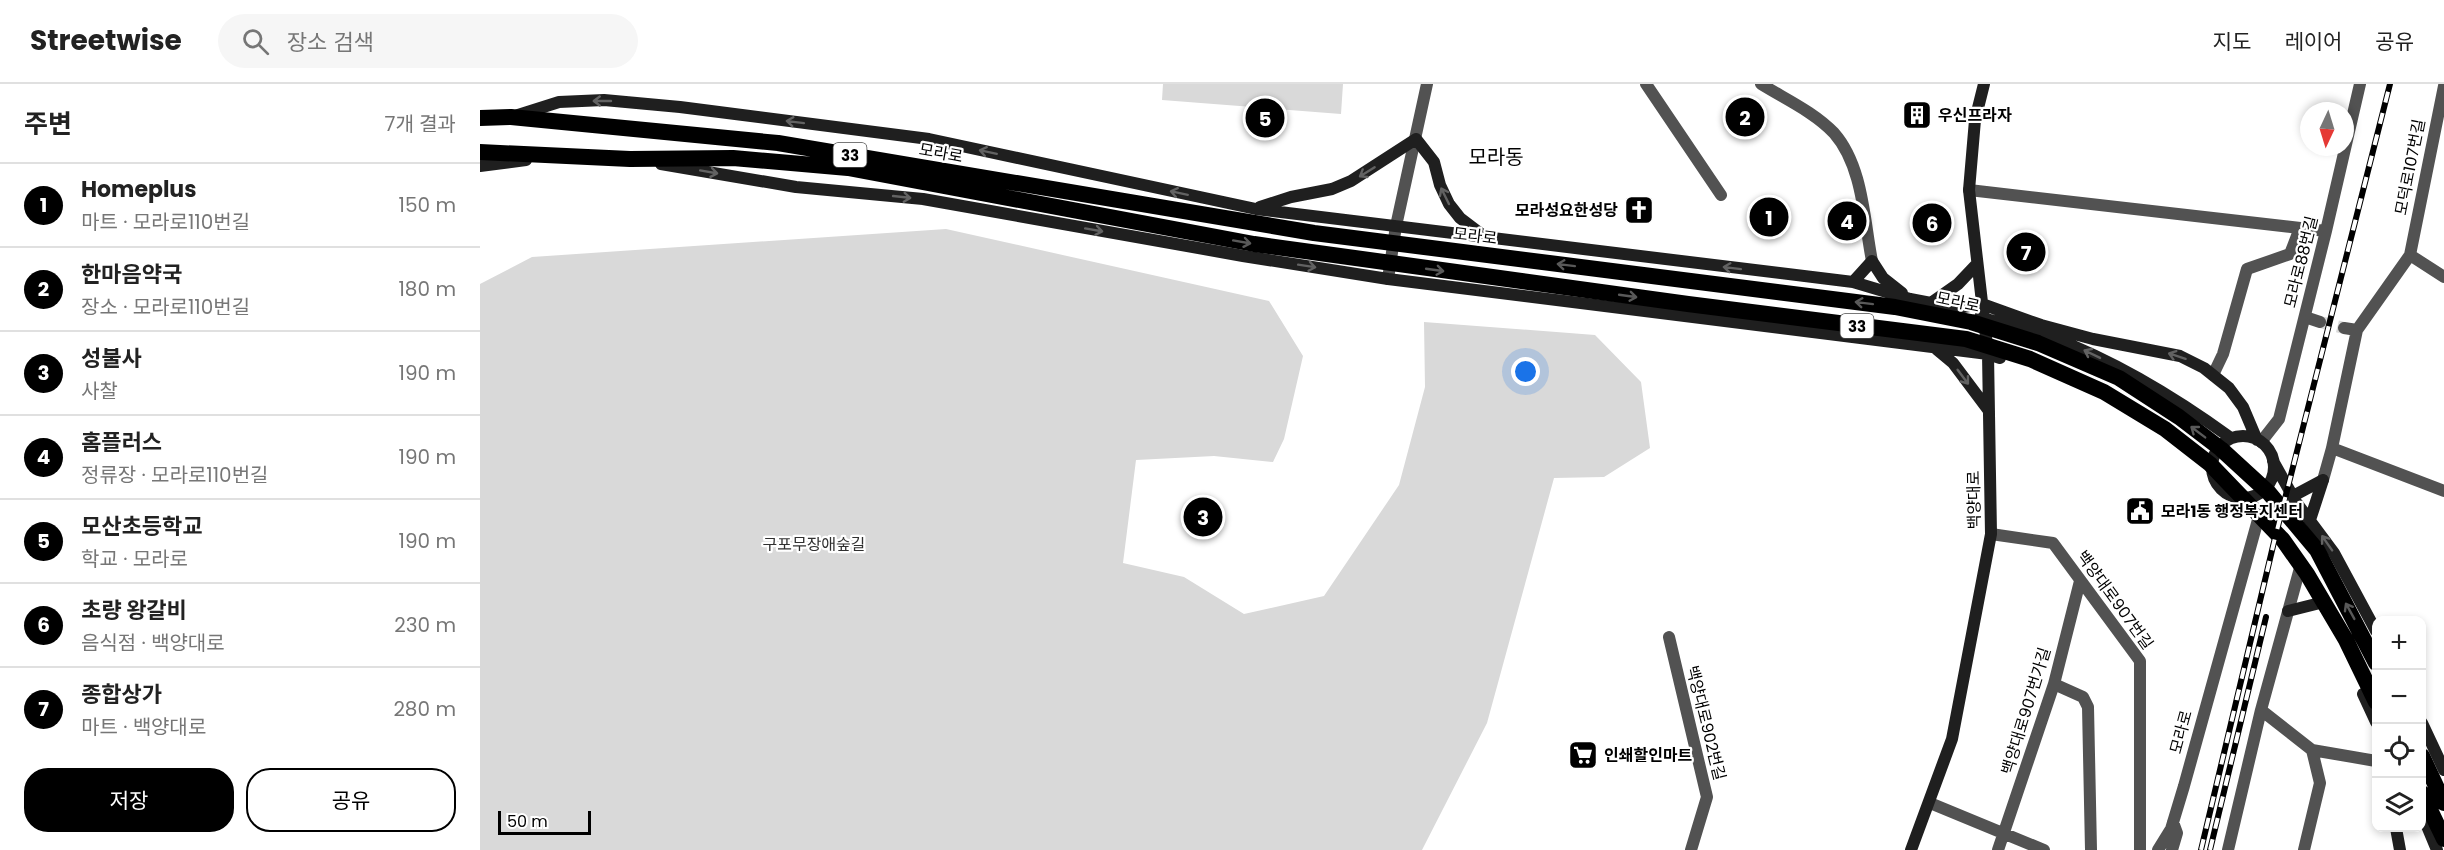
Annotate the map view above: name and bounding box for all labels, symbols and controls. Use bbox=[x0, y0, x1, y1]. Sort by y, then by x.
search box bbox=[218, 14, 638, 68]
text: Streetwise bbox=[30, 21, 182, 60]
icon: search bbox=[239, 25, 272, 58]
text: 장소 검색 bbox=[287, 27, 374, 58]
text: 지도 bbox=[2213, 27, 2251, 56]
text: 레이어 bbox=[2284, 27, 2342, 56]
text: 공유 bbox=[2375, 27, 2414, 56]
pin: 2 bbox=[1726, 94, 1764, 140]
one-way arrow bbox=[592, 95, 612, 107]
pin: 5 bbox=[1246, 96, 1284, 141]
building icon: 우신프라자 bbox=[1901, 99, 1933, 131]
north arrow bbox=[2300, 102, 2354, 156]
place label: 우신프라자 bbox=[1938, 104, 2012, 127]
text: 주변 bbox=[24, 106, 72, 142]
text: 7개 결과 bbox=[385, 110, 456, 138]
one-way arrow bbox=[786, 116, 806, 127]
street label: 모덕로107번길 bbox=[2389, 117, 2431, 217]
street label: 모라로 bbox=[917, 138, 965, 168]
road number: 33 bbox=[834, 143, 866, 167]
district label: 모라동 bbox=[1468, 143, 1524, 171]
one-way arrow bbox=[979, 146, 998, 157]
one-way arrow bbox=[1359, 166, 1376, 178]
one-way arrow bbox=[698, 167, 718, 178]
text: Homeplus bbox=[81, 174, 196, 205]
one-way arrow bbox=[1169, 186, 1188, 198]
one-way arrow bbox=[1439, 187, 1450, 205]
text: 1 bbox=[40, 191, 47, 219]
text: 150 m bbox=[399, 191, 456, 219]
one-way arrow bbox=[892, 192, 911, 203]
church icon: 모라성요한성당 bbox=[1623, 194, 1655, 226]
pin: 1 bbox=[1750, 194, 1788, 240]
pin: 4 bbox=[1828, 198, 1866, 244]
place label: 모라성요한성당 bbox=[1515, 199, 1618, 222]
pin: 6 bbox=[1912, 200, 1952, 246]
text: 마트 · 모라로110번길 bbox=[81, 208, 250, 236]
street label: 모라로88번길 bbox=[2278, 214, 2324, 310]
street label: 모라로 bbox=[1452, 222, 1499, 250]
one-way arrow bbox=[1084, 224, 1104, 235]
pin: 7 bbox=[2006, 230, 2046, 274]
one-way arrow bbox=[1231, 237, 1251, 248]
text: 한마음약국 bbox=[81, 259, 182, 290]
one-way arrow bbox=[1557, 260, 1577, 271]
one-way arrow bbox=[1297, 261, 1317, 272]
one-way arrow bbox=[1722, 263, 1742, 274]
one-way arrow bbox=[1424, 265, 1444, 276]
text: 2 bbox=[38, 275, 49, 303]
text: 180 m bbox=[398, 275, 456, 303]
street label: 모라로 bbox=[1934, 286, 1982, 318]
one-way arrow bbox=[1618, 291, 1637, 302]
text: 장소 · 모라로110번길 bbox=[81, 293, 250, 321]
one-way arrow bbox=[1855, 298, 1874, 309]
road number: 33 bbox=[1840, 314, 1874, 338]
text: 성불사 bbox=[81, 343, 142, 374]
one-way arrow bbox=[2083, 347, 2101, 359]
one-way arrow bbox=[2168, 350, 2187, 361]
your location bbox=[1511, 357, 1540, 386]
text: 3 bbox=[37, 359, 50, 387]
text: 190 m bbox=[399, 359, 456, 387]
one-way arrow bbox=[1957, 369, 1970, 385]
text: 사찰 bbox=[81, 377, 118, 405]
one-way arrow bbox=[2191, 425, 2207, 438]
text: 홈플러스 bbox=[81, 427, 162, 458]
text: 4 bbox=[37, 443, 50, 471]
text: 190 m bbox=[399, 443, 456, 471]
text: 정류장 · 모라로110번길 bbox=[81, 461, 268, 489]
street label: 백양대로 bbox=[1962, 470, 1986, 530]
pin: 3 bbox=[1184, 494, 1222, 540]
public building icon: 모라1동 행정복지센터 bbox=[2124, 495, 2156, 527]
place label: 모라1동 행정복지센터 bbox=[2161, 500, 2303, 523]
text: 모산초등학교 bbox=[81, 511, 202, 542]
text: 5 bbox=[37, 527, 50, 555]
text: 190 m bbox=[399, 527, 456, 555]
park label: 구포무장애숲길 bbox=[762, 533, 866, 556]
one-way arrow bbox=[2321, 536, 2333, 552]
text: 학교 · 모라로 bbox=[81, 545, 188, 573]
street label: 백양대로907번길 bbox=[2071, 546, 2159, 654]
text: 초량 왕갈비 bbox=[81, 595, 187, 626]
one-way arrow bbox=[2344, 602, 2355, 620]
text: 6 bbox=[37, 611, 50, 639]
text: 230 m bbox=[394, 611, 456, 639]
map controls bbox=[2372, 616, 2426, 832]
button: + bbox=[2372, 616, 2426, 670]
text: 음식점 · 백양대로 bbox=[81, 629, 225, 657]
street label: 백양대로907번가길 bbox=[1996, 645, 2056, 777]
street label: 백양대로902번길 bbox=[1681, 663, 1731, 783]
button: − bbox=[2372, 670, 2426, 724]
text: 종합상가 bbox=[81, 679, 162, 710]
text: 7 bbox=[38, 695, 49, 723]
text: 280 m bbox=[393, 695, 456, 723]
street label: 모라로 bbox=[2164, 707, 2198, 756]
text: 마트 · 백양대로 bbox=[81, 713, 206, 741]
button: locate bbox=[2372, 724, 2426, 778]
supermarket icon: 인쇄할인마트 bbox=[1567, 739, 1599, 771]
place label: 인쇄할인마트 bbox=[1604, 744, 1693, 767]
button: 저장 bbox=[24, 768, 234, 832]
button: 공유 bbox=[246, 768, 456, 832]
button: layers bbox=[2372, 778, 2426, 832]
scale bar bbox=[498, 808, 591, 836]
text: 50 m bbox=[507, 810, 548, 833]

